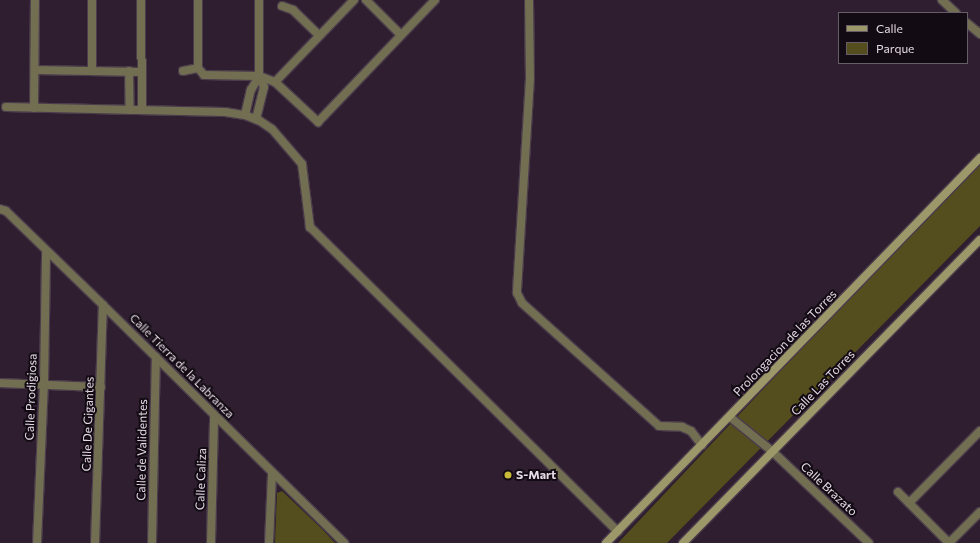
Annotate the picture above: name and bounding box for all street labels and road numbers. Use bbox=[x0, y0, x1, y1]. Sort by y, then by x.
street label: Prolongacion de las Torres bbox=[730, 287, 840, 399]
street label: Calle Tierra de la Labranza bbox=[127, 311, 237, 421]
street label: Calle Las Torres bbox=[788, 347, 858, 419]
street label: Calle Prodigiosa bbox=[22, 353, 40, 441]
street label: Calle De Gigantes bbox=[79, 376, 97, 472]
street label: Calle de Validentes bbox=[134, 399, 150, 501]
street label: Calle Caliza bbox=[193, 448, 209, 510]
street label: Calle Brazato bbox=[798, 459, 860, 519]

